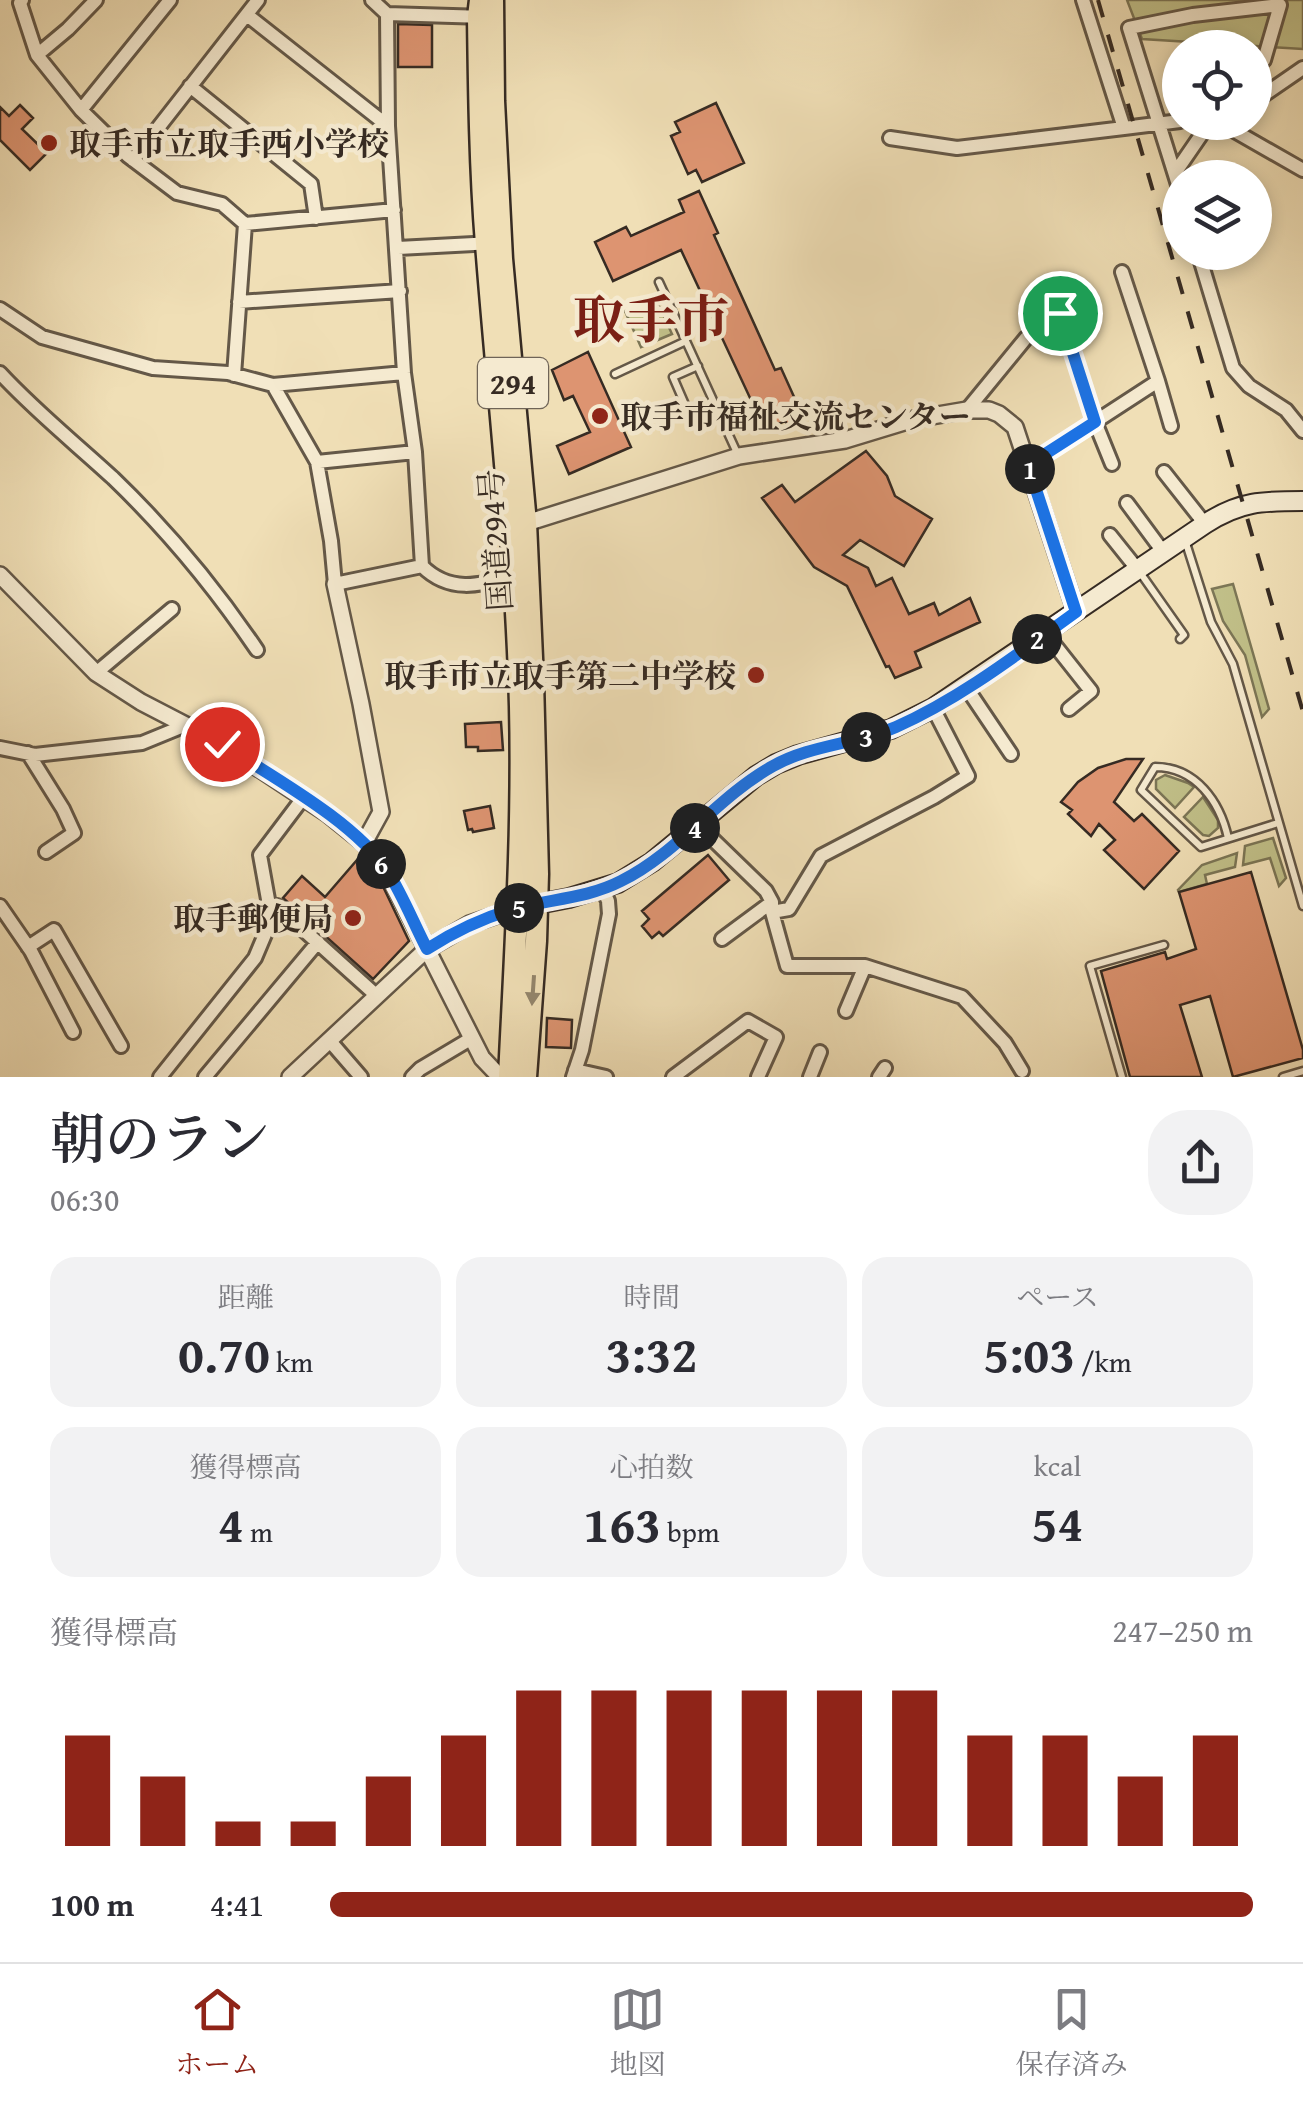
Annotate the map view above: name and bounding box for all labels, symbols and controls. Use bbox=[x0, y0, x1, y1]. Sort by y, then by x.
map controls bbox=[1162, 30, 1272, 270]
button: locate bbox=[1162, 30, 1272, 140]
place label: 取手市立取手西小学校 bbox=[69, 120, 389, 167]
marker: 取手市立取手西小学校 bbox=[38, 132, 60, 154]
button: layers bbox=[1162, 160, 1272, 270]
pin bbox=[1018, 271, 1103, 356]
district label: 取手市 bbox=[573, 281, 729, 357]
icon: arrive bbox=[1033, 286, 1088, 341]
road number: 294 bbox=[478, 358, 548, 408]
place label: 取手市福祉交流センター bbox=[620, 393, 971, 440]
marker: 取手市福祉交流センター bbox=[589, 405, 611, 427]
pin: 1 bbox=[1005, 444, 1055, 494]
text: 1 bbox=[1023, 448, 1037, 489]
street label: 国道294号 bbox=[467, 467, 523, 613]
pin: 2 bbox=[1012, 614, 1062, 664]
text: 2 bbox=[1030, 618, 1044, 659]
place label: 取手市立取手第二中学校 bbox=[384, 652, 736, 699]
marker: 取手市立取手第二中学校 bbox=[745, 664, 767, 686]
pin bbox=[180, 702, 265, 787]
pin: 3 bbox=[841, 712, 891, 762]
text: 3 bbox=[859, 716, 873, 757]
icon: check bbox=[195, 717, 250, 772]
pin: 4 bbox=[670, 803, 720, 853]
text: 4 bbox=[688, 807, 702, 848]
pin: 6 bbox=[356, 839, 406, 889]
text: 6 bbox=[374, 843, 388, 884]
pin: 5 bbox=[494, 883, 544, 933]
text: 5 bbox=[512, 887, 526, 928]
place label: 取手郵便局 bbox=[173, 895, 333, 942]
marker: 取手郵便局 bbox=[342, 907, 364, 929]
one-way arrow bbox=[524, 975, 540, 1007]
text: 朝のラン bbox=[50, 1098, 270, 1178]
button: share bbox=[1148, 1110, 1253, 1215]
text: 06:30 bbox=[50, 1176, 119, 1223]
text: 距離 bbox=[217, 1276, 274, 1317]
text: 時間 bbox=[623, 1276, 680, 1317]
text: ペース bbox=[1016, 1276, 1099, 1317]
text: 0.70 bbox=[178, 1317, 270, 1390]
text: 3:32 bbox=[606, 1317, 697, 1390]
text: 5:03 bbox=[983, 1317, 1075, 1390]
text: km bbox=[270, 1341, 313, 1382]
text: /km bbox=[1075, 1341, 1132, 1382]
text: kcal bbox=[1034, 1445, 1081, 1486]
text: 獲得標高 bbox=[189, 1446, 302, 1487]
text: 心拍数 bbox=[609, 1446, 694, 1487]
text: 54 bbox=[1032, 1486, 1083, 1559]
text: 4 bbox=[218, 1487, 244, 1560]
text: 163 bbox=[583, 1487, 661, 1560]
text: m bbox=[244, 1511, 273, 1552]
text: bpm bbox=[661, 1511, 720, 1552]
text: 247–250 m bbox=[1112, 1607, 1253, 1654]
text: 獲得標高 bbox=[50, 1609, 178, 1656]
text: 100 m bbox=[50, 1881, 134, 1928]
text: 4:41 bbox=[210, 1881, 264, 1928]
tab: ホーム bbox=[175, 1982, 259, 2084]
tab: 地図 bbox=[609, 1982, 666, 2084]
tab: 保存済み bbox=[1016, 1982, 1128, 2084]

